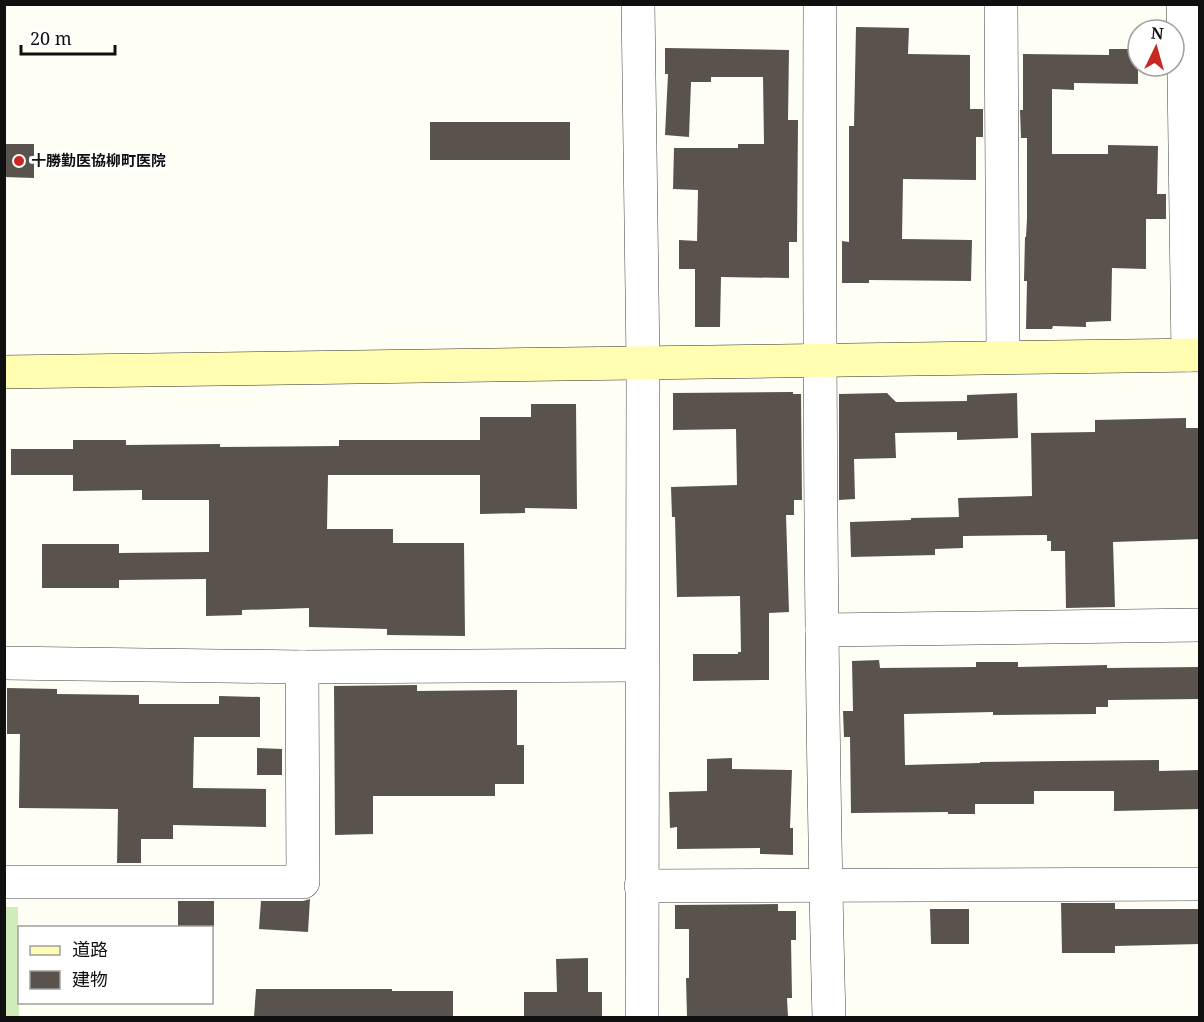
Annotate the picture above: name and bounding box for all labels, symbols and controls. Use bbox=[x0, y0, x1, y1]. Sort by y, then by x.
scale bar bbox=[21, 18, 116, 56]
north arrow bbox=[1126, 18, 1186, 78]
text: N bbox=[1150, 22, 1165, 45]
text: 20 m bbox=[30, 26, 72, 50]
place label: 十勝勤医協柳町医院 bbox=[31, 150, 166, 170]
marker: 十勝勤医協柳町医院 bbox=[12, 154, 26, 168]
legend bbox=[18, 926, 213, 1004]
text: 道路 bbox=[72, 937, 108, 961]
text: 建物 bbox=[72, 967, 108, 991]

